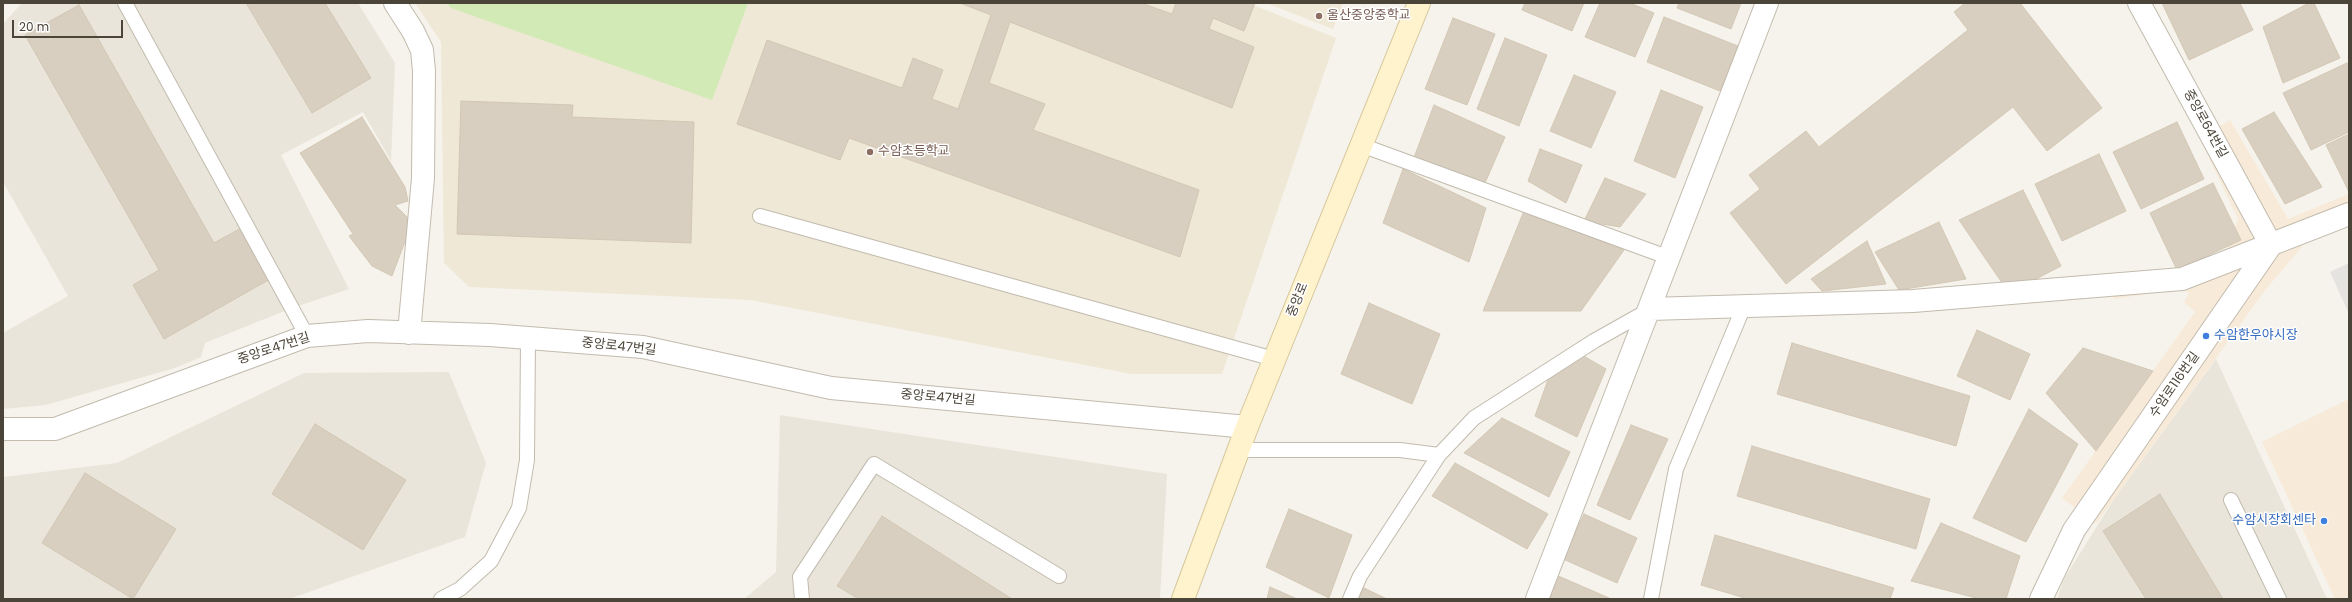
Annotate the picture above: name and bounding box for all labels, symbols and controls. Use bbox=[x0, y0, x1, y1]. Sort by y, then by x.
place label: 울산중앙중학교 bbox=[1327, 8, 1411, 24]
marker: 울산중앙중학교 bbox=[1314, 11, 1324, 21]
scale bar bbox=[14, 12, 125, 38]
text: 20 m bbox=[19, 18, 49, 35]
street label: 중앙로64번길 bbox=[2180, 87, 2230, 161]
place label: 수암초등학교 bbox=[878, 144, 950, 160]
marker: 수암초등학교 bbox=[865, 147, 875, 157]
street label: 중앙로 bbox=[1284, 280, 1312, 320]
place label: 수암한우야시장 bbox=[2214, 328, 2298, 344]
street label: 중앙로47번길 bbox=[236, 330, 312, 368]
marker: 수암한우야시장 bbox=[2201, 331, 2211, 341]
street label: 중앙로47번길 bbox=[581, 335, 657, 359]
street label: 수암로116번길 bbox=[2147, 349, 2203, 421]
street label: 중앙로47번길 bbox=[900, 387, 976, 409]
place label: 수암시장회센타 bbox=[2232, 513, 2316, 529]
marker: 수암시장회센타 bbox=[2319, 516, 2329, 526]

